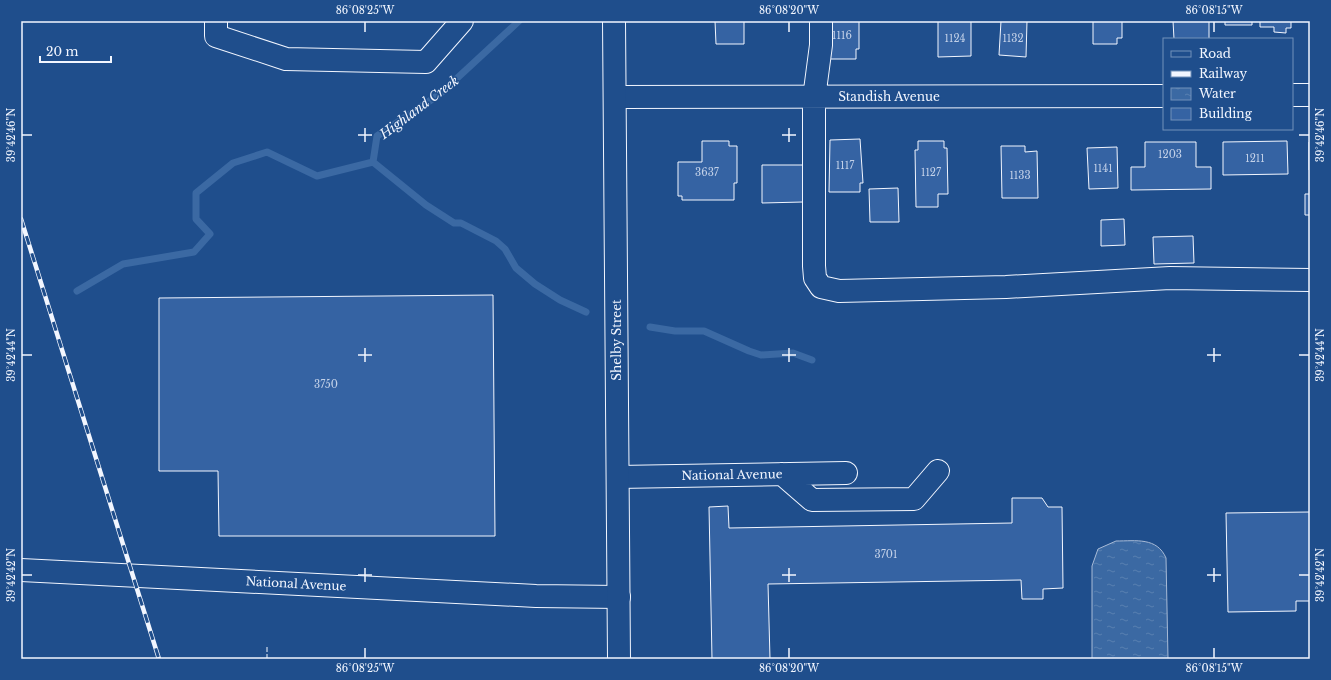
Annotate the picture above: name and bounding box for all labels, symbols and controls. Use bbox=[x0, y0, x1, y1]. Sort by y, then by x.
text: 86°08'25"W bbox=[336, 4, 395, 17]
text: 86°08'20"W bbox=[759, 4, 819, 17]
text: 86°08'15"W bbox=[1186, 4, 1243, 17]
house number: 1116 bbox=[832, 29, 852, 42]
house number: 1124 bbox=[945, 32, 966, 45]
house number: 1132 bbox=[1002, 32, 1024, 45]
scale bar bbox=[40, 38, 111, 64]
legend bbox=[1163, 38, 1293, 130]
text: 20 m bbox=[46, 44, 78, 59]
text: Road bbox=[1199, 46, 1231, 61]
text: Railway bbox=[1199, 66, 1248, 81]
water label: Highland Creek bbox=[376, 72, 463, 143]
text: Water bbox=[1198, 86, 1236, 101]
street label: Standish Avenue bbox=[838, 89, 940, 104]
text: Building bbox=[1199, 106, 1253, 121]
text: 39°42'46"N bbox=[5, 108, 18, 162]
text: 39°42'46"N bbox=[1314, 108, 1327, 162]
house number: 1203 bbox=[1158, 148, 1182, 161]
house number: 1211 bbox=[1245, 152, 1265, 165]
house number: 1117 bbox=[836, 159, 855, 172]
house number: 1141 bbox=[1093, 162, 1113, 175]
house number: 3637 bbox=[695, 166, 720, 179]
house number: 1127 bbox=[921, 166, 942, 179]
house number: 1133 bbox=[1009, 169, 1031, 182]
street label: Shelby Street bbox=[609, 299, 624, 381]
text: 39°42'44"N bbox=[5, 328, 18, 382]
text: 39°42'44"N bbox=[1314, 328, 1327, 382]
house number: 3750 bbox=[314, 378, 338, 391]
street label: National Avenue bbox=[681, 466, 783, 483]
text: 39°42'42"N bbox=[5, 548, 18, 602]
house number: 3701 bbox=[875, 548, 897, 561]
text: 39°42'42"N bbox=[1314, 548, 1327, 602]
street label: National Avenue bbox=[245, 573, 347, 594]
text: 86°08'25"W bbox=[336, 662, 395, 675]
text: 86°08'20"W bbox=[759, 662, 819, 675]
text: 86°08'15"W bbox=[1186, 662, 1243, 675]

